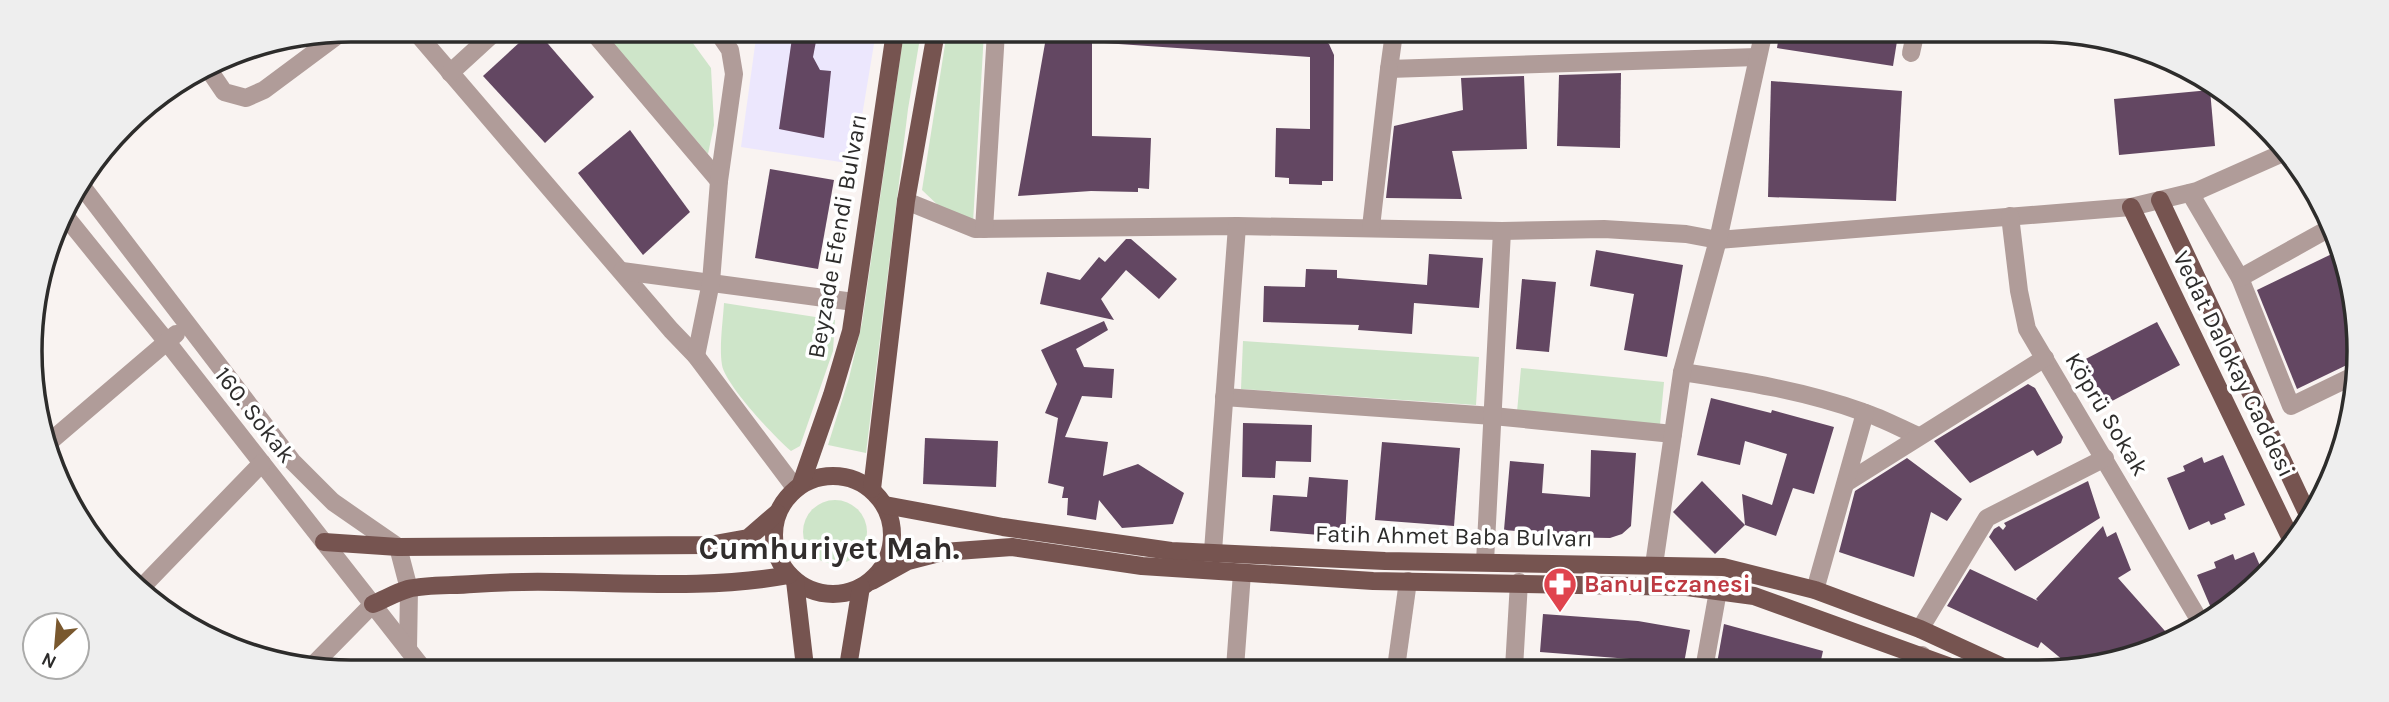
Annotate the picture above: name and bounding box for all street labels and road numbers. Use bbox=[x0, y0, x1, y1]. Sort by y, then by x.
street label: Beyzade Efendi Bulvarı bbox=[802, 111, 872, 361]
street label: Vedat Dalokay Caddesi bbox=[2167, 246, 2301, 482]
street label: Köprü Sokak bbox=[2059, 347, 2155, 481]
street label: 160. Sokak bbox=[209, 362, 301, 468]
street label: Fatih Ahmet Baba Bulvarı bbox=[1315, 520, 1593, 552]

